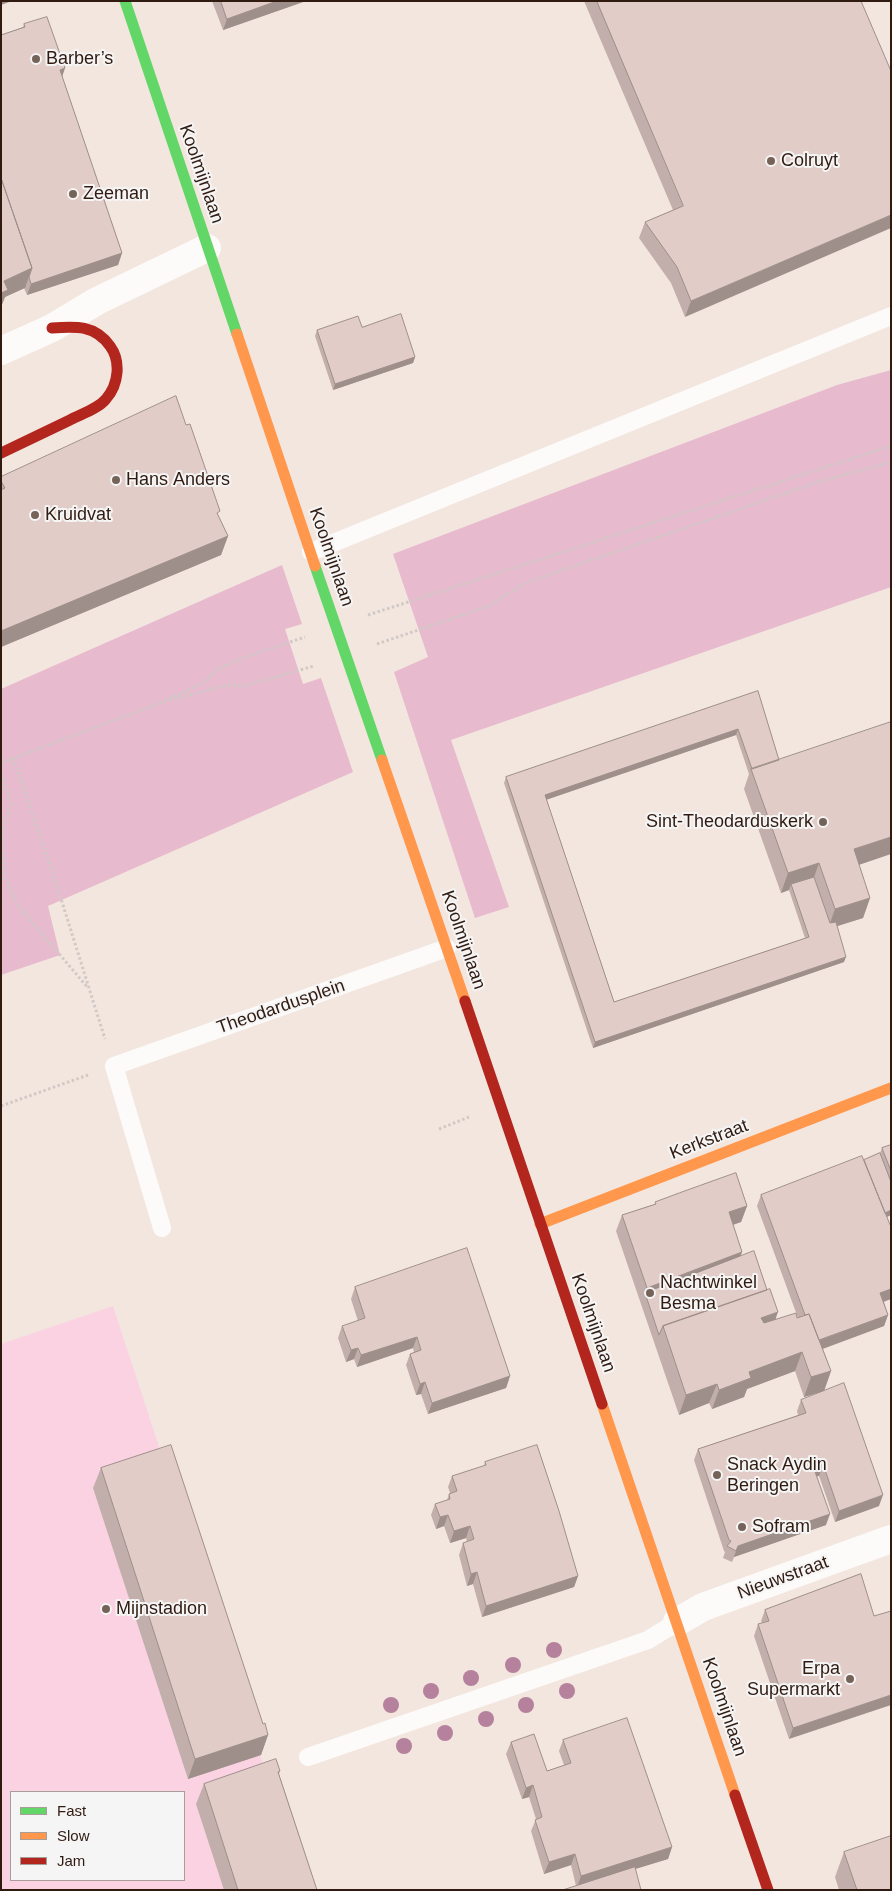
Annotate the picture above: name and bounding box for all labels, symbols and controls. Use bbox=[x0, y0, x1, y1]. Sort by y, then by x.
place label: Barber’s bbox=[46, 48, 113, 70]
marker: Barber’s bbox=[30, 53, 42, 65]
street label: Koolmijnlaan bbox=[174, 122, 228, 226]
place label: Colruyt bbox=[781, 150, 838, 172]
marker: Colruyt bbox=[765, 155, 777, 167]
place label: Zeeman bbox=[83, 183, 149, 205]
marker: Zeeman bbox=[67, 188, 79, 200]
place label: Hans Anders bbox=[126, 469, 230, 491]
marker: Hans Anders bbox=[110, 474, 122, 486]
place label: Kruidvat bbox=[45, 504, 111, 526]
street label: Koolmijnlaan bbox=[304, 505, 358, 609]
marker: Kruidvat bbox=[29, 509, 41, 521]
place label: Sint-Theodarduskerk bbox=[646, 811, 813, 833]
marker: Sint-Theodarduskerk bbox=[817, 816, 829, 828]
street label: Koolmijnlaan bbox=[436, 888, 490, 992]
street label: Theodardusplein bbox=[214, 975, 348, 1039]
street label: Kerkstraat bbox=[667, 1115, 751, 1165]
street label: Koolmijnlaan bbox=[566, 1271, 620, 1375]
place label: Nachtwinkel Besma bbox=[660, 1272, 757, 1315]
marker: Nachtwinkel Besma bbox=[644, 1287, 656, 1299]
place label: Snack Aydin Beringen bbox=[727, 1454, 827, 1496]
marker: Snack Aydin Beringen bbox=[711, 1469, 723, 1481]
place label: Sofram bbox=[752, 1516, 810, 1538]
marker: Sofram bbox=[736, 1521, 748, 1533]
street label: Nieuwstraat bbox=[735, 1552, 831, 1604]
place label: Mijnstadion bbox=[116, 1598, 207, 1620]
marker: Mijnstadion bbox=[100, 1603, 112, 1615]
street label: Koolmijnlaan bbox=[697, 1655, 751, 1759]
place label: Erpa Supermarkt bbox=[747, 1658, 840, 1700]
marker: Erpa Supermarkt bbox=[844, 1673, 856, 1685]
legend bbox=[10, 1791, 185, 1881]
text: Fast bbox=[57, 1802, 86, 1819]
text: Slow bbox=[57, 1827, 90, 1844]
text: Jam bbox=[57, 1852, 85, 1869]

